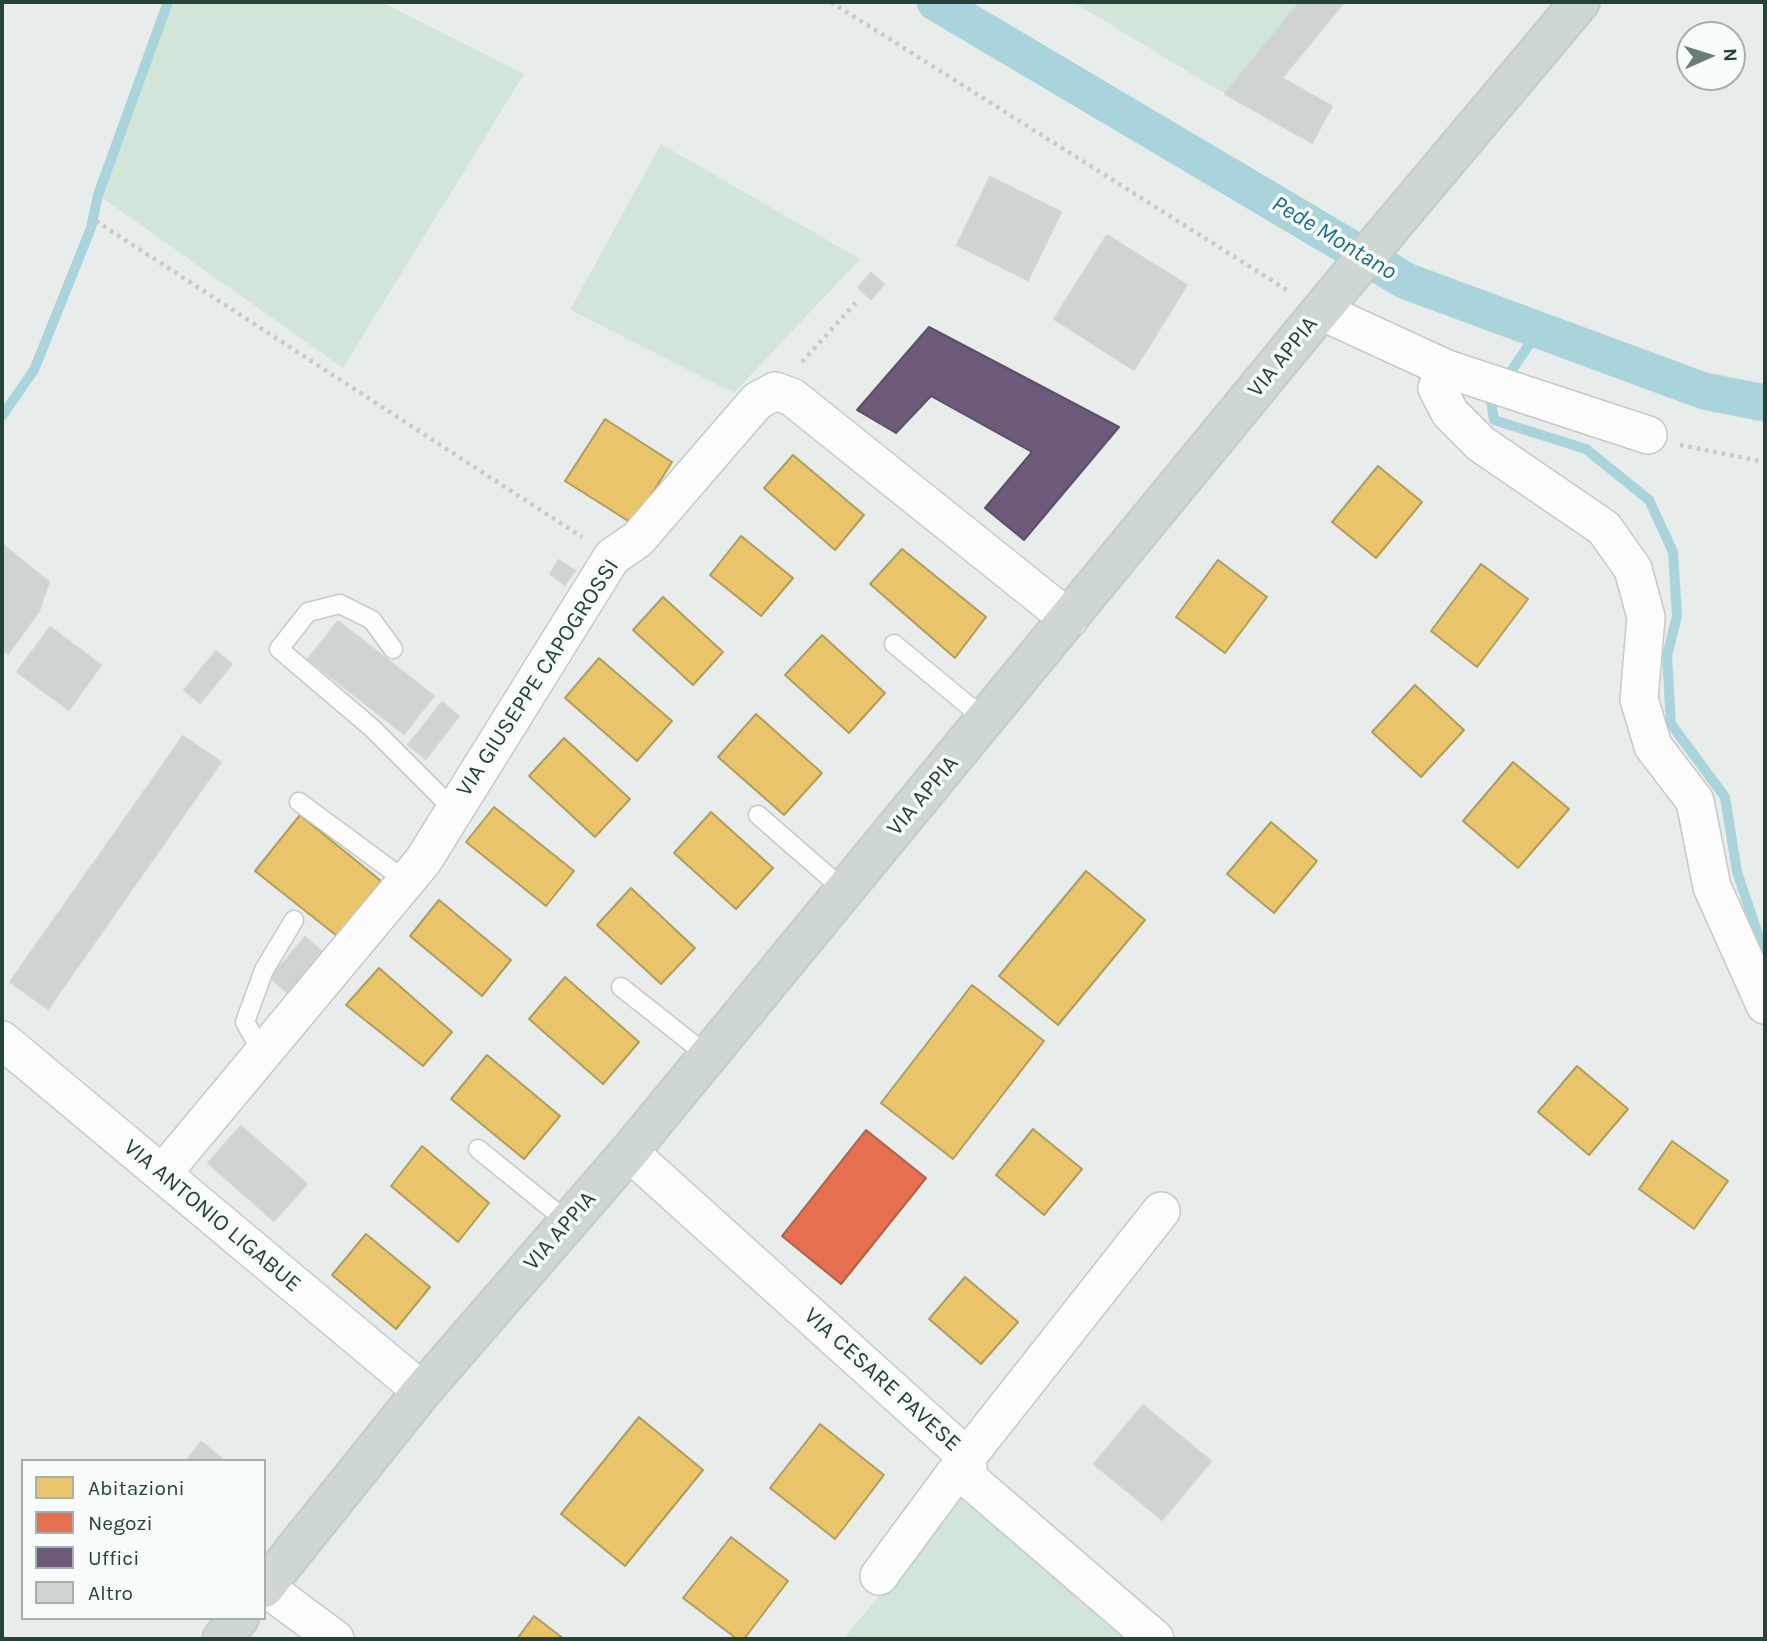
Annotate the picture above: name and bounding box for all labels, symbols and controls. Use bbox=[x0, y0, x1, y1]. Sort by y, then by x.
north arrow bbox=[1676, 21, 1746, 91]
text: N bbox=[1719, 48, 1741, 62]
water label: Pede Montano bbox=[1266, 190, 1402, 286]
street label: VIA APPIA bbox=[1242, 311, 1324, 403]
street label: VIA GIUSEPPE CAPOGROSSI bbox=[451, 554, 625, 802]
street label: VIA APPIA bbox=[881, 750, 965, 842]
street label: VIA ANTONIO LIGABUE bbox=[118, 1134, 306, 1298]
street label: VIA APPIA bbox=[518, 1186, 602, 1276]
street label: VIA CESARE PAVESE bbox=[798, 1302, 966, 1458]
legend bbox=[21, 1459, 266, 1620]
text: Abitazioni bbox=[88, 1476, 185, 1500]
text: Negozi bbox=[88, 1511, 153, 1535]
text: Uffici bbox=[88, 1546, 139, 1570]
text: Altro bbox=[88, 1581, 133, 1605]

